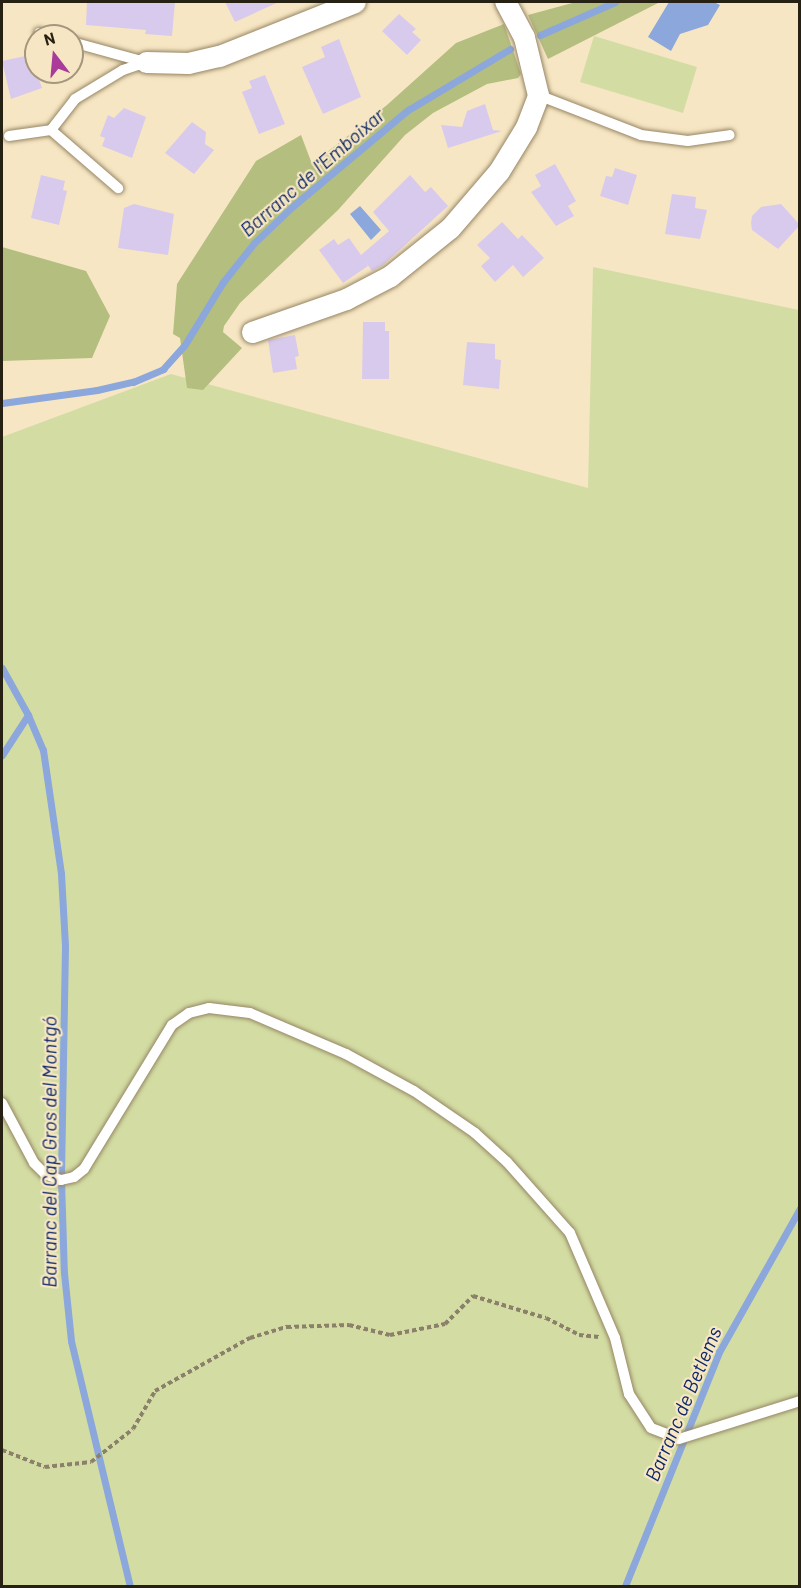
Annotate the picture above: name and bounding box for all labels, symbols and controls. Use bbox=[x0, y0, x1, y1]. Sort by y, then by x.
north arrow bbox=[24, 24, 84, 84]
text: N bbox=[42, 28, 57, 49]
water label: Barranc de l'Emboixar bbox=[235, 103, 389, 241]
water label: Barranc del Cap Gros del Montgó bbox=[37, 1016, 61, 1288]
water label: Barranc de Betlems bbox=[640, 1323, 726, 1485]

